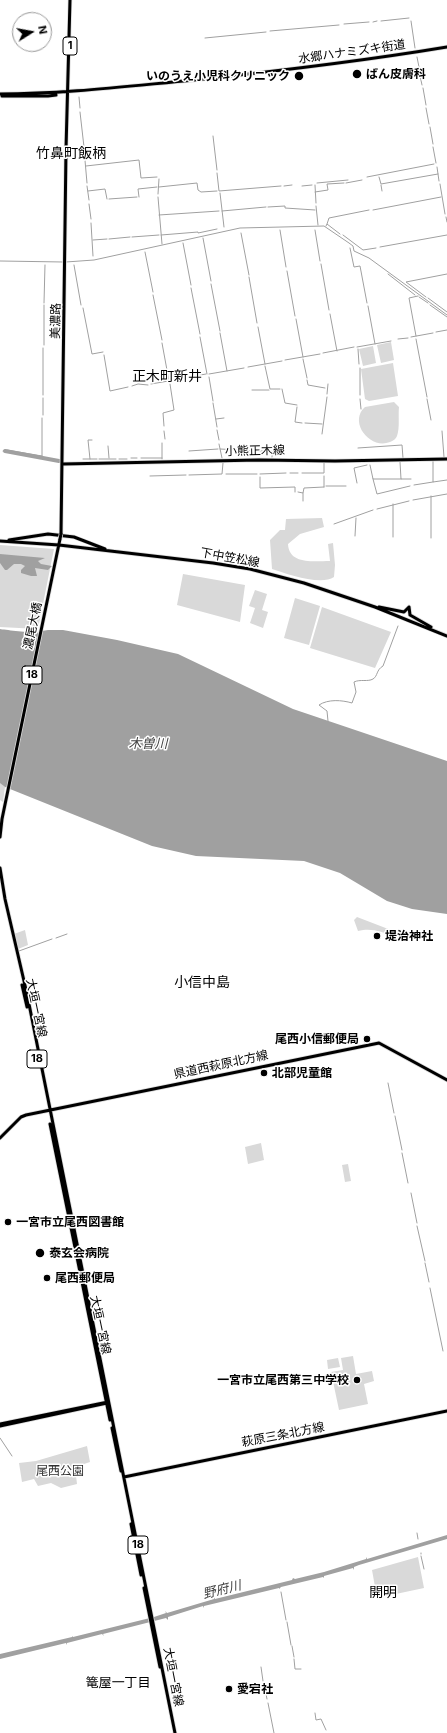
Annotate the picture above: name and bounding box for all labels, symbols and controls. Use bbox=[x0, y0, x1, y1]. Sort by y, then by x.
north arrow bbox=[12, 12, 52, 52]
text: N bbox=[35, 24, 50, 35]
road number: 1 bbox=[63, 37, 77, 55]
street label: 水郷ハナミズキ街道 bbox=[298, 37, 406, 67]
place label: ばん皮膚科 bbox=[366, 67, 426, 81]
marker: ばん皮膚科 bbox=[351, 68, 363, 80]
place label: いのうえ小児科クリニック bbox=[146, 69, 290, 83]
marker: いのうえ小児科クリニック bbox=[293, 70, 305, 82]
district label: 竹鼻町飯柄 bbox=[36, 146, 106, 162]
street label: 美濃路 bbox=[48, 303, 64, 339]
district label: 正木町新井 bbox=[132, 369, 202, 385]
street label: 小熊正木線 bbox=[225, 443, 285, 459]
street label: 下中笠松線 bbox=[199, 546, 261, 570]
street label: 濃尾大橋 bbox=[21, 601, 45, 651]
road number: 18 bbox=[22, 666, 42, 684]
water label: 木曽川 bbox=[129, 736, 167, 752]
place label: 堤治神社 bbox=[385, 929, 433, 943]
marker: 堤治神社 bbox=[372, 931, 382, 941]
district label: 小信中島 bbox=[174, 975, 230, 991]
street label: 大垣一宮線 bbox=[23, 977, 49, 1039]
place label: 尾西小信郵便局 bbox=[275, 1032, 359, 1046]
marker: 尾西小信郵便局 bbox=[362, 1034, 372, 1044]
street label: 県道西萩原北方線 bbox=[173, 1048, 269, 1082]
road number: 18 bbox=[27, 1050, 47, 1068]
place label: 北部児童館 bbox=[272, 1066, 332, 1080]
marker: 北部児童館 bbox=[259, 1068, 269, 1078]
place label: 一宮市立尾西図書館 bbox=[16, 1215, 124, 1229]
marker: 一宮市立尾西図書館 bbox=[3, 1217, 13, 1227]
place label: 泰玄会病院 bbox=[49, 1246, 109, 1260]
marker: 泰玄会病院 bbox=[34, 1247, 46, 1259]
place label: 尾西郵便局 bbox=[55, 1271, 115, 1285]
marker: 尾西郵便局 bbox=[42, 1273, 52, 1283]
street label: 大垣一宮線 bbox=[87, 1294, 113, 1356]
place label: 一宮市立尾西第三中学校 bbox=[217, 1373, 349, 1387]
marker: 一宮市立尾西第三中学校 bbox=[352, 1375, 362, 1385]
street label: 萩原三条北方線 bbox=[240, 1420, 326, 1450]
park label: 尾西公園 bbox=[36, 1464, 84, 1478]
road number: 18 bbox=[128, 1536, 148, 1554]
water label: 野府川 bbox=[201, 1578, 243, 1602]
district label: 開明 bbox=[369, 1585, 397, 1601]
street label: 大垣一宮線 bbox=[160, 1646, 186, 1708]
district label: 篭屋一丁目 bbox=[86, 1675, 150, 1691]
place label: 愛宕社 bbox=[237, 1682, 273, 1696]
marker: 愛宕社 bbox=[224, 1684, 234, 1694]

